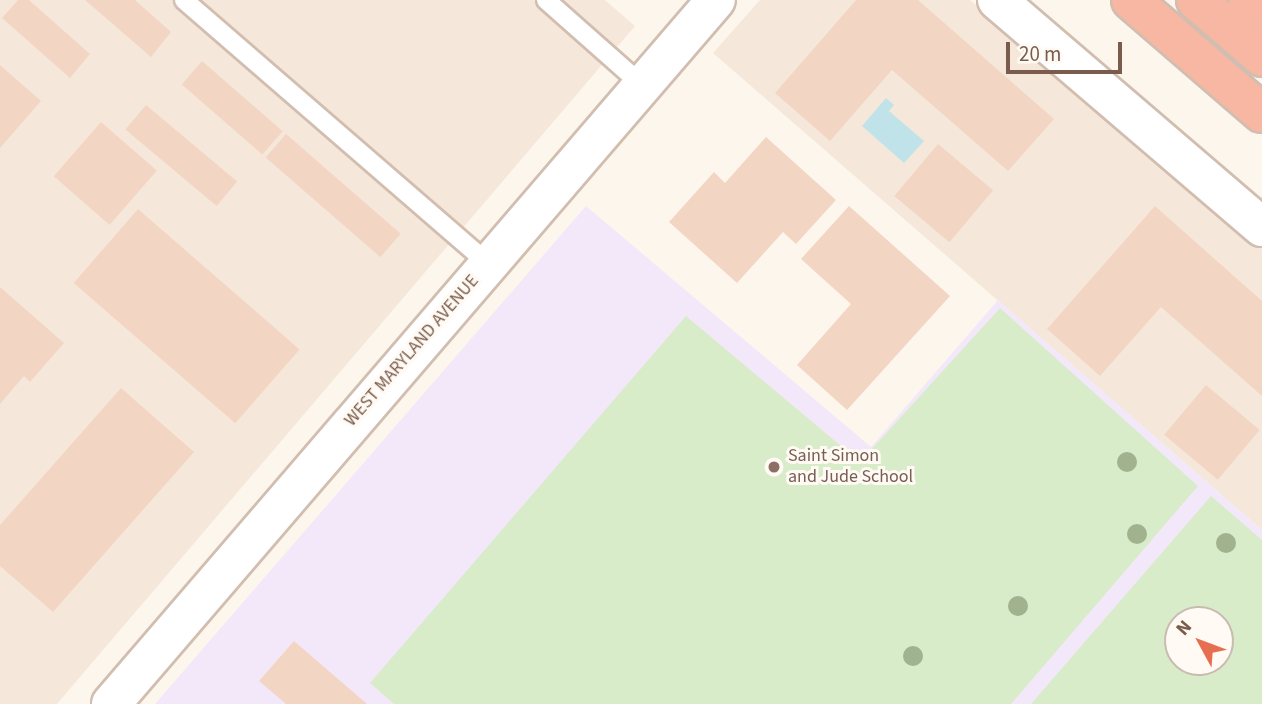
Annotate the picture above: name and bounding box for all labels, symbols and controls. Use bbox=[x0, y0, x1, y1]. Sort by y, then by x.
scale bar bbox=[1010, 28, 1126, 72]
text: 20 m bbox=[1019, 39, 1061, 69]
street label: WEST MARYLAND AVENUE bbox=[340, 271, 484, 431]
place label: Saint Simon and Jude School bbox=[788, 446, 913, 489]
marker: Saint Simon and Jude School bbox=[766, 459, 782, 475]
north arrow bbox=[1164, 606, 1234, 676]
text: N bbox=[1170, 615, 1199, 642]

